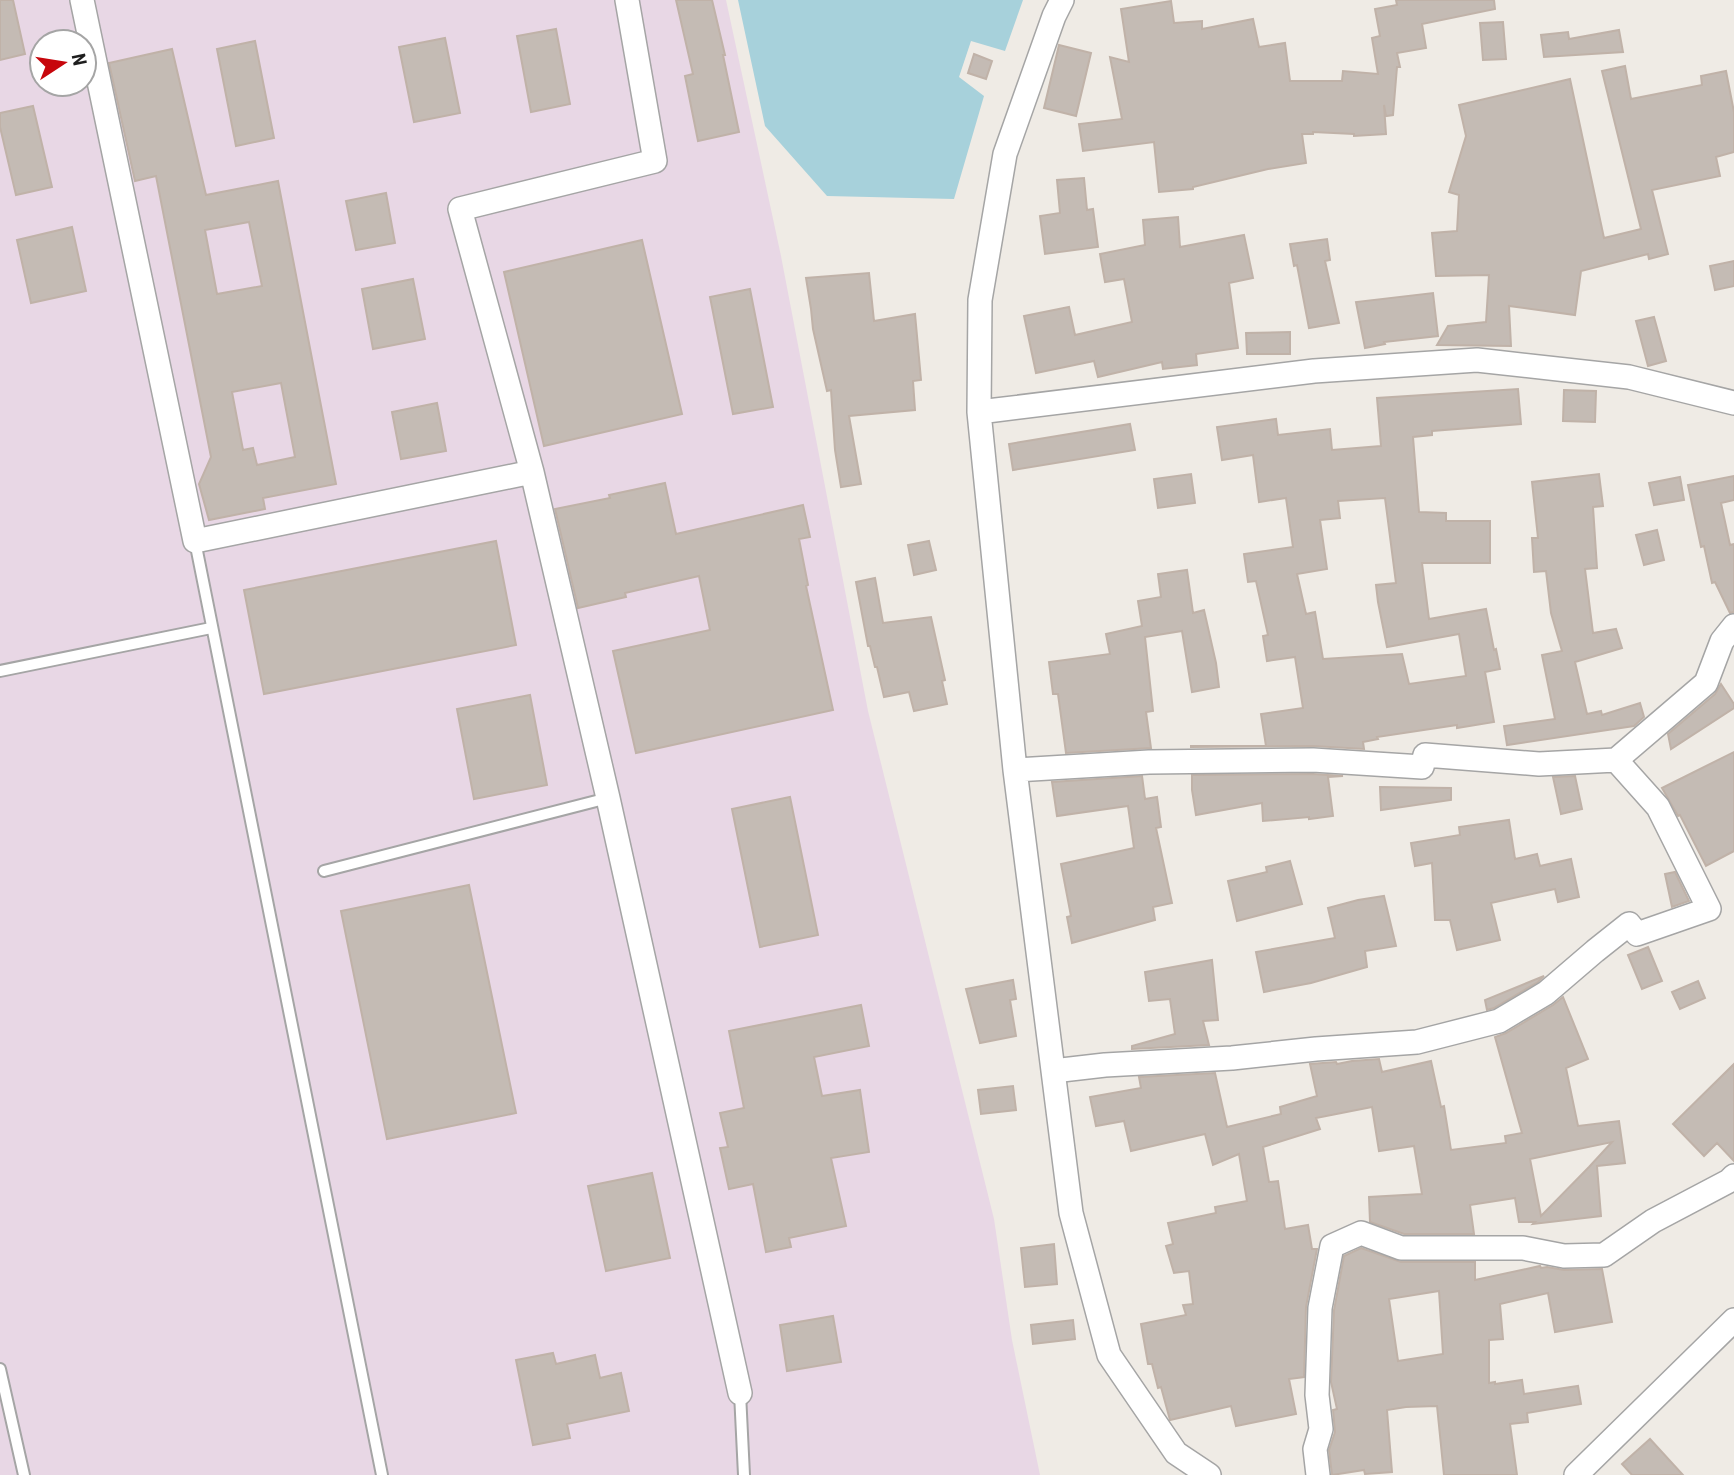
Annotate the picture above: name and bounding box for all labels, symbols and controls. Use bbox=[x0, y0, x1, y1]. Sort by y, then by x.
north arrow bbox=[28, 28, 98, 98]
text: N bbox=[67, 51, 92, 68]

